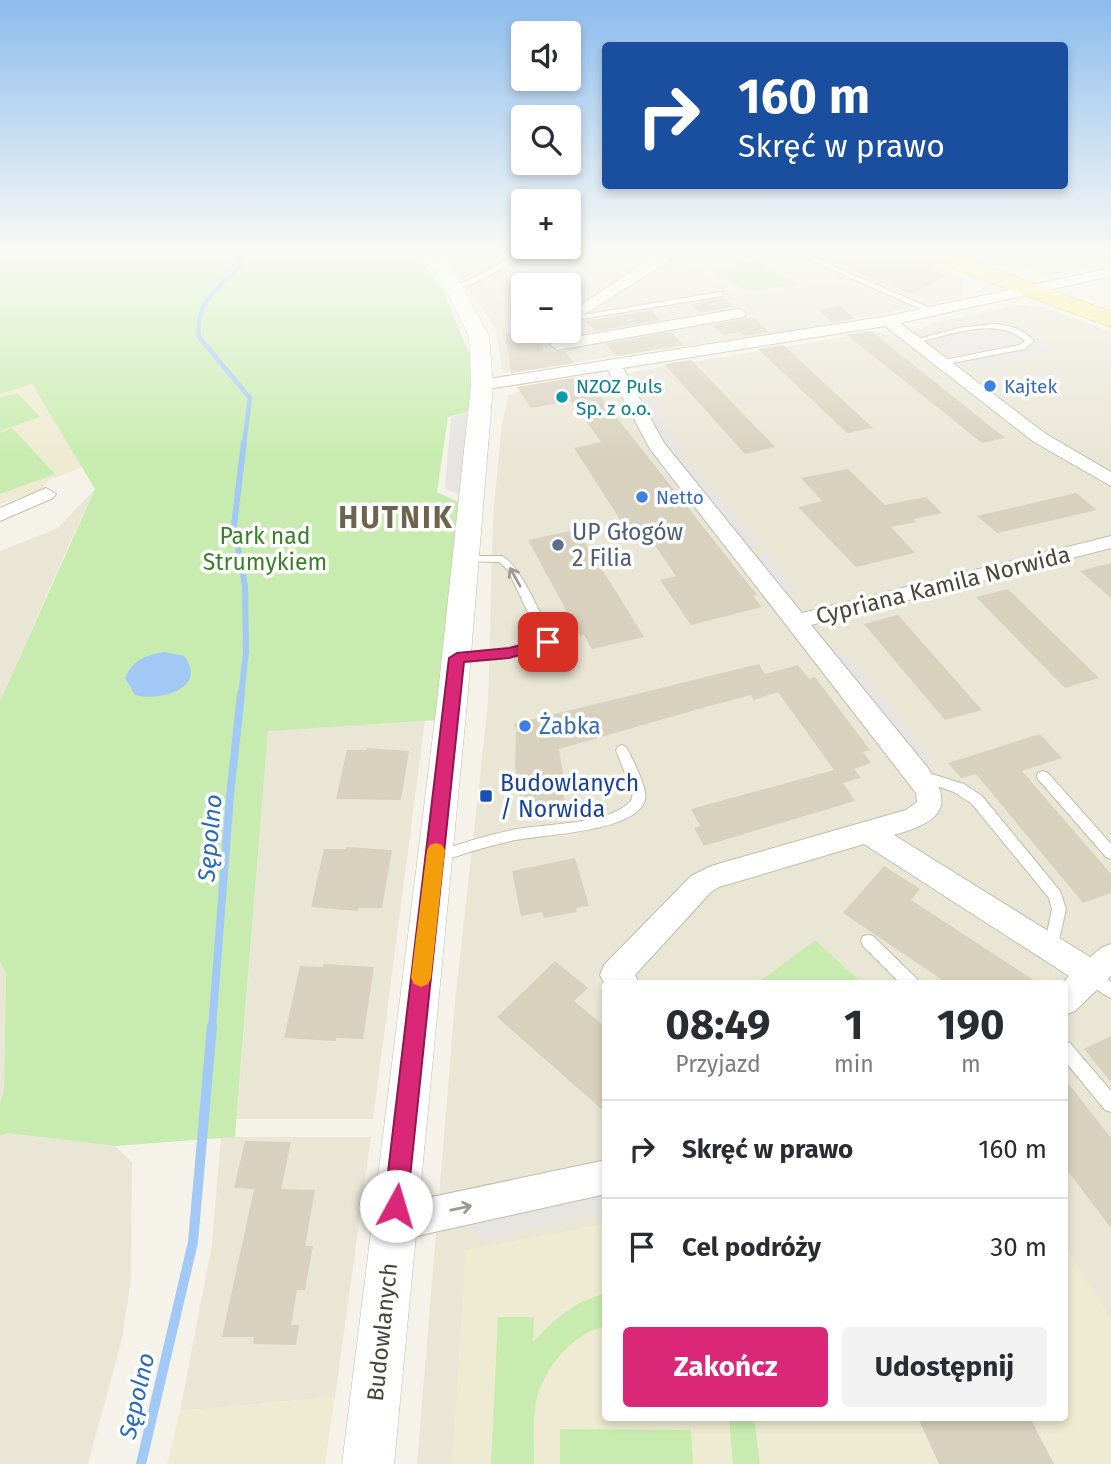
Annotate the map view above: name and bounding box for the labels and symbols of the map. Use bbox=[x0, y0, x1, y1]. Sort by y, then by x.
place label: NZOZ Puls Sp. z o.o. bbox=[576, 375, 662, 420]
place label: Kajtek bbox=[1004, 375, 1057, 398]
marker: Kajtek bbox=[982, 378, 998, 394]
marker: NZOZ Puls Sp. z o.o. bbox=[554, 389, 570, 405]
place label: Netto bbox=[656, 486, 704, 509]
marker: Netto bbox=[634, 489, 650, 505]
district label: HUTNIK bbox=[338, 500, 454, 536]
place label: UP Głogów 2 Filia bbox=[572, 518, 684, 572]
park label: Park nad Strumykiem bbox=[203, 522, 327, 576]
marker: UP Głogów 2 Filia bbox=[550, 537, 566, 553]
street label: Cypriana Kamila Norwida bbox=[813, 540, 1073, 630]
one-way arrow bbox=[508, 567, 522, 587]
pin bbox=[518, 612, 578, 672]
place label: Żabka bbox=[539, 712, 601, 740]
marker: Żabka bbox=[517, 718, 533, 734]
place label: Budowlanych / Norwida bbox=[500, 769, 639, 823]
marker: Budowlanych / Norwida bbox=[478, 788, 494, 804]
water label: Sępolno bbox=[192, 793, 228, 884]
position arrow bbox=[359, 1169, 433, 1243]
one-way arrow bbox=[449, 1200, 472, 1214]
street label: Budowlanych bbox=[361, 1261, 403, 1403]
water label: Sępolno bbox=[113, 1350, 161, 1443]

